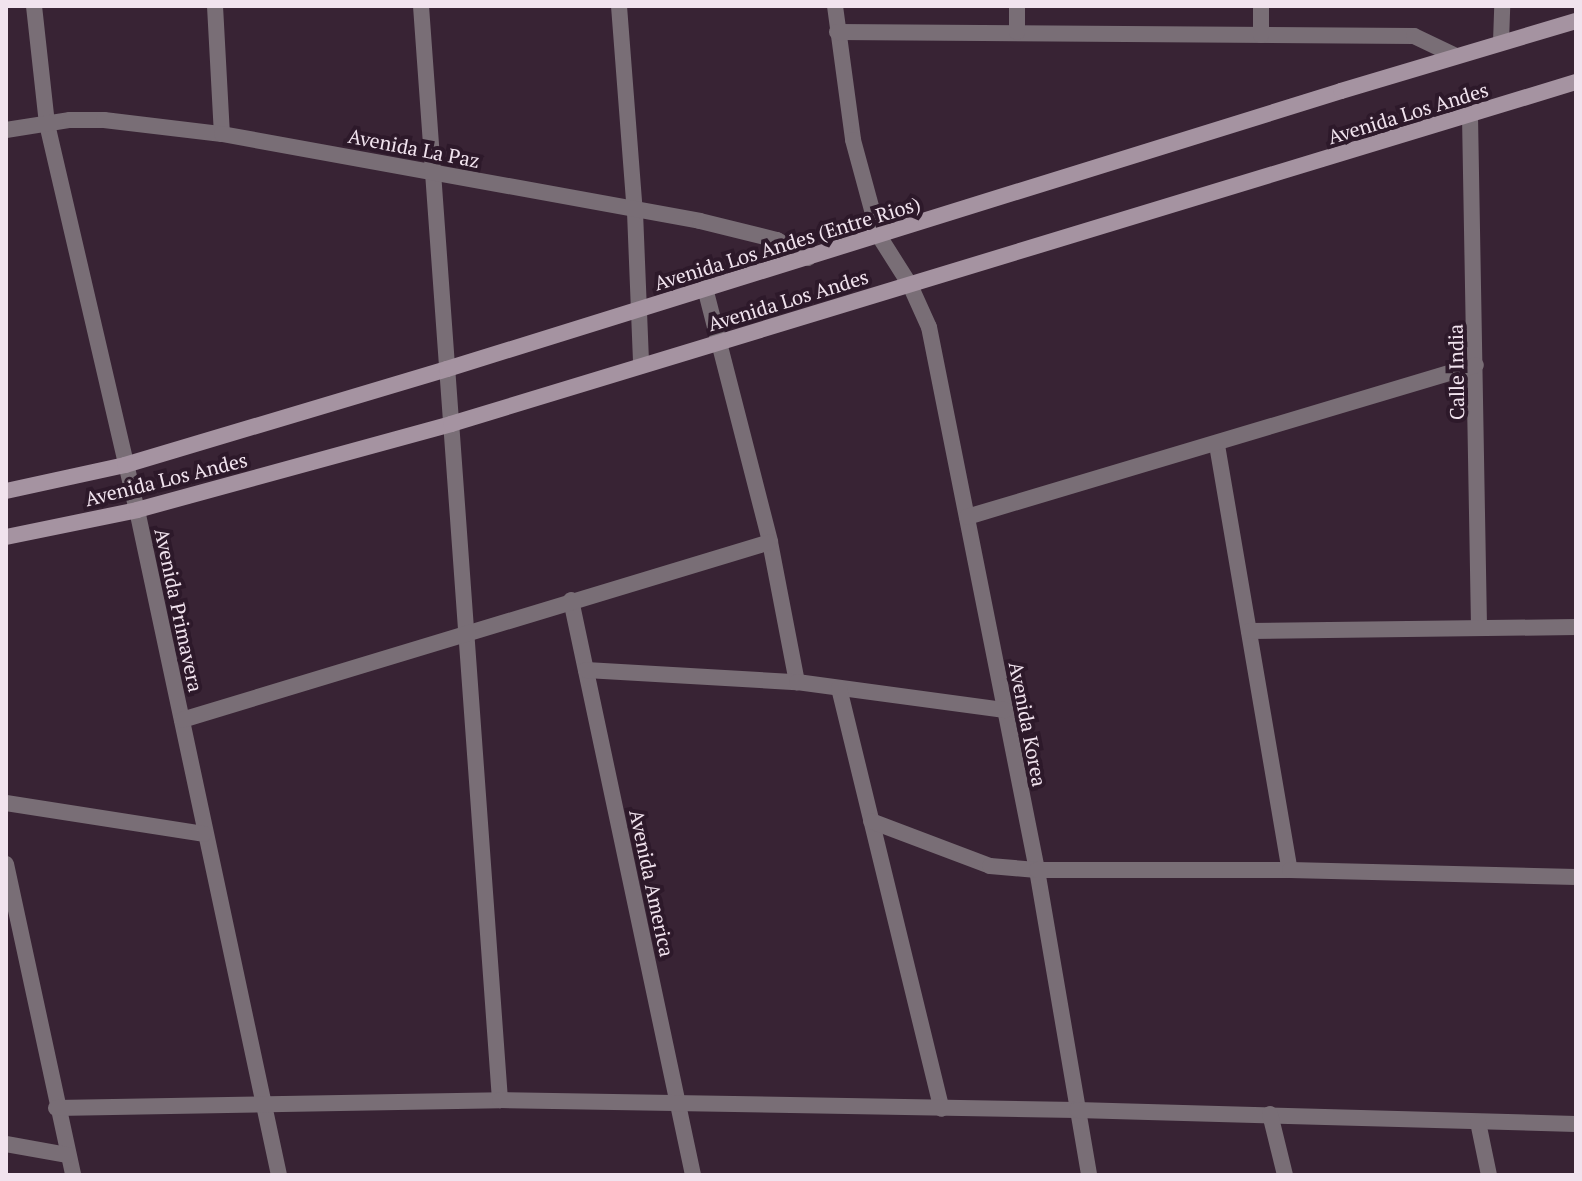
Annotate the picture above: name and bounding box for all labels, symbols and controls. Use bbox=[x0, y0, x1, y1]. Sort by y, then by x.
street label: Avenida Los Andes bbox=[1325, 77, 1491, 149]
street label: Avenida La Paz bbox=[346, 123, 482, 173]
street label: Avenida Los Andes (Entre Rios) bbox=[651, 191, 923, 295]
street label: Avenida Los Andes bbox=[705, 264, 871, 336]
street label: Calle India bbox=[1443, 324, 1469, 420]
street label: Avenida Los Andes bbox=[82, 447, 250, 511]
street label: Avenida Primavera bbox=[150, 526, 208, 694]
street label: Avenida Korea bbox=[1004, 659, 1052, 789]
street label: Avenida America bbox=[625, 807, 679, 959]

